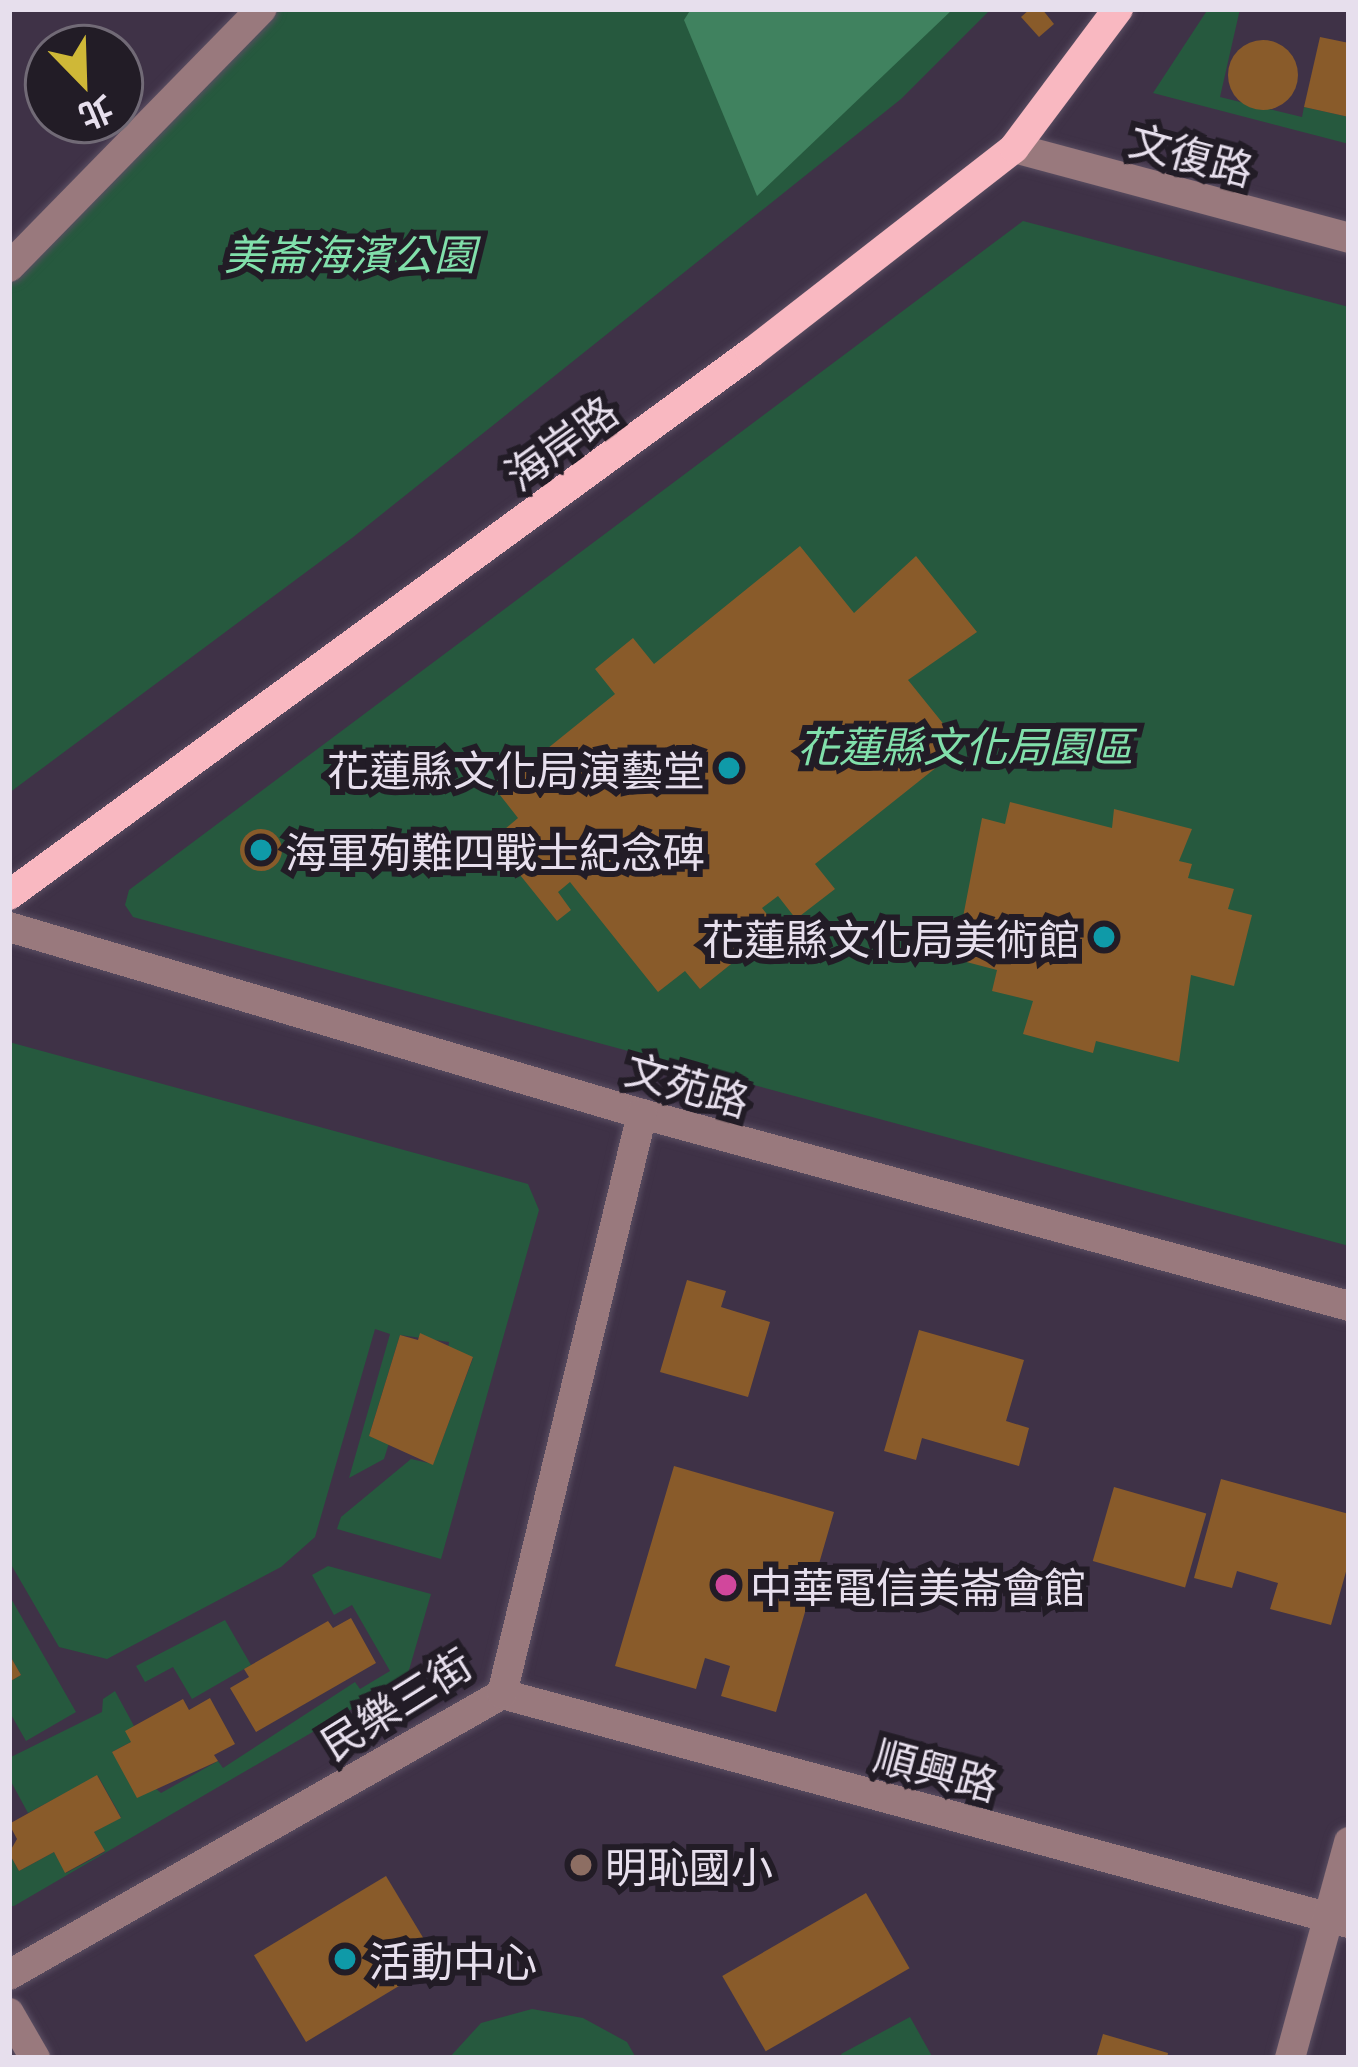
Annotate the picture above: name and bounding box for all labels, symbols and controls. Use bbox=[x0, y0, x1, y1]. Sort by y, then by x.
north arrow bbox=[24, 24, 144, 144]
text: 北 bbox=[72, 86, 121, 143]
street label: 文復路 bbox=[1125, 112, 1259, 194]
park label: 美崙海濱公園 bbox=[224, 227, 476, 277]
street label: 海岸路 bbox=[494, 384, 626, 498]
park label: 花蓮縣文化局園區 bbox=[797, 719, 1133, 769]
place label: 花蓮縣文化局演藝堂 bbox=[327, 743, 705, 793]
marker: 花蓮縣文化局演藝堂 bbox=[716, 755, 742, 781]
place label: 海軍殉難四戰士紀念碑 bbox=[285, 825, 705, 875]
marker: 海軍殉難四戰士紀念碑 bbox=[248, 837, 274, 863]
place label: 花蓮縣文化局美術館 bbox=[702, 912, 1080, 962]
marker: 花蓮縣文化局美術館 bbox=[1091, 924, 1117, 950]
street label: 文苑路 bbox=[620, 1041, 756, 1125]
place label: 中華電信美崙會館 bbox=[750, 1560, 1086, 1610]
marker: 中華電信美崙會館 bbox=[713, 1572, 739, 1598]
street label: 民樂三街 bbox=[310, 1636, 480, 1768]
street label: 順興路 bbox=[870, 1727, 1004, 1809]
place label: 明恥國小 bbox=[605, 1840, 773, 1890]
marker: 明恥國小 bbox=[568, 1852, 594, 1878]
place label: 活動中心 bbox=[369, 1934, 537, 1984]
marker: 活動中心 bbox=[332, 1946, 358, 1972]

